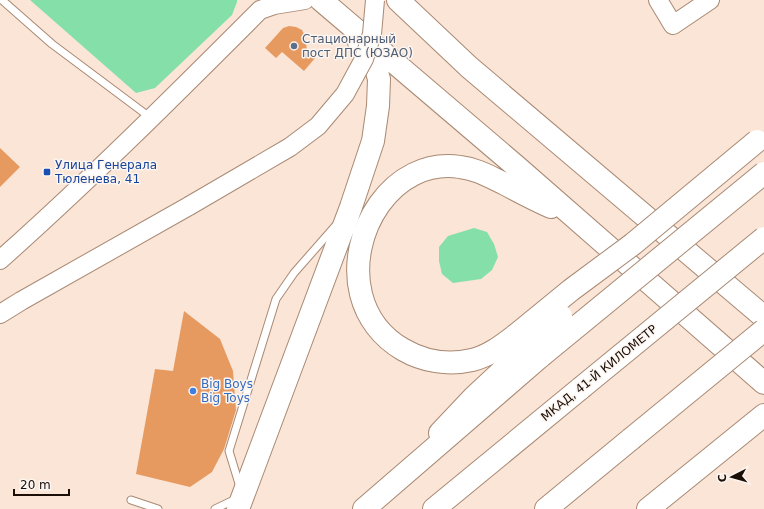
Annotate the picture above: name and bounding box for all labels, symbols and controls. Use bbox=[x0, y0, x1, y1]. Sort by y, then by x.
place label: Стационарный пост ДПС (ЮЗАО) bbox=[302, 32, 413, 60]
marker: Стационарный пост ДПС (ЮЗАО) bbox=[289, 41, 299, 51]
place label: Улица Генерала Тюленева, 41 bbox=[54, 158, 157, 186]
marker: Улица Генерала Тюленева, 41 bbox=[42, 167, 52, 177]
street label: МКАД, 41-Й КИЛОМЕТР bbox=[538, 321, 660, 424]
place label: Big Boys Big Toys bbox=[201, 377, 253, 405]
marker: Big Boys Big Toys bbox=[188, 386, 198, 396]
north arrow bbox=[712, 457, 752, 497]
scale bar bbox=[14, 471, 69, 497]
text: С bbox=[716, 473, 729, 483]
text: 20 m bbox=[20, 478, 51, 492]

